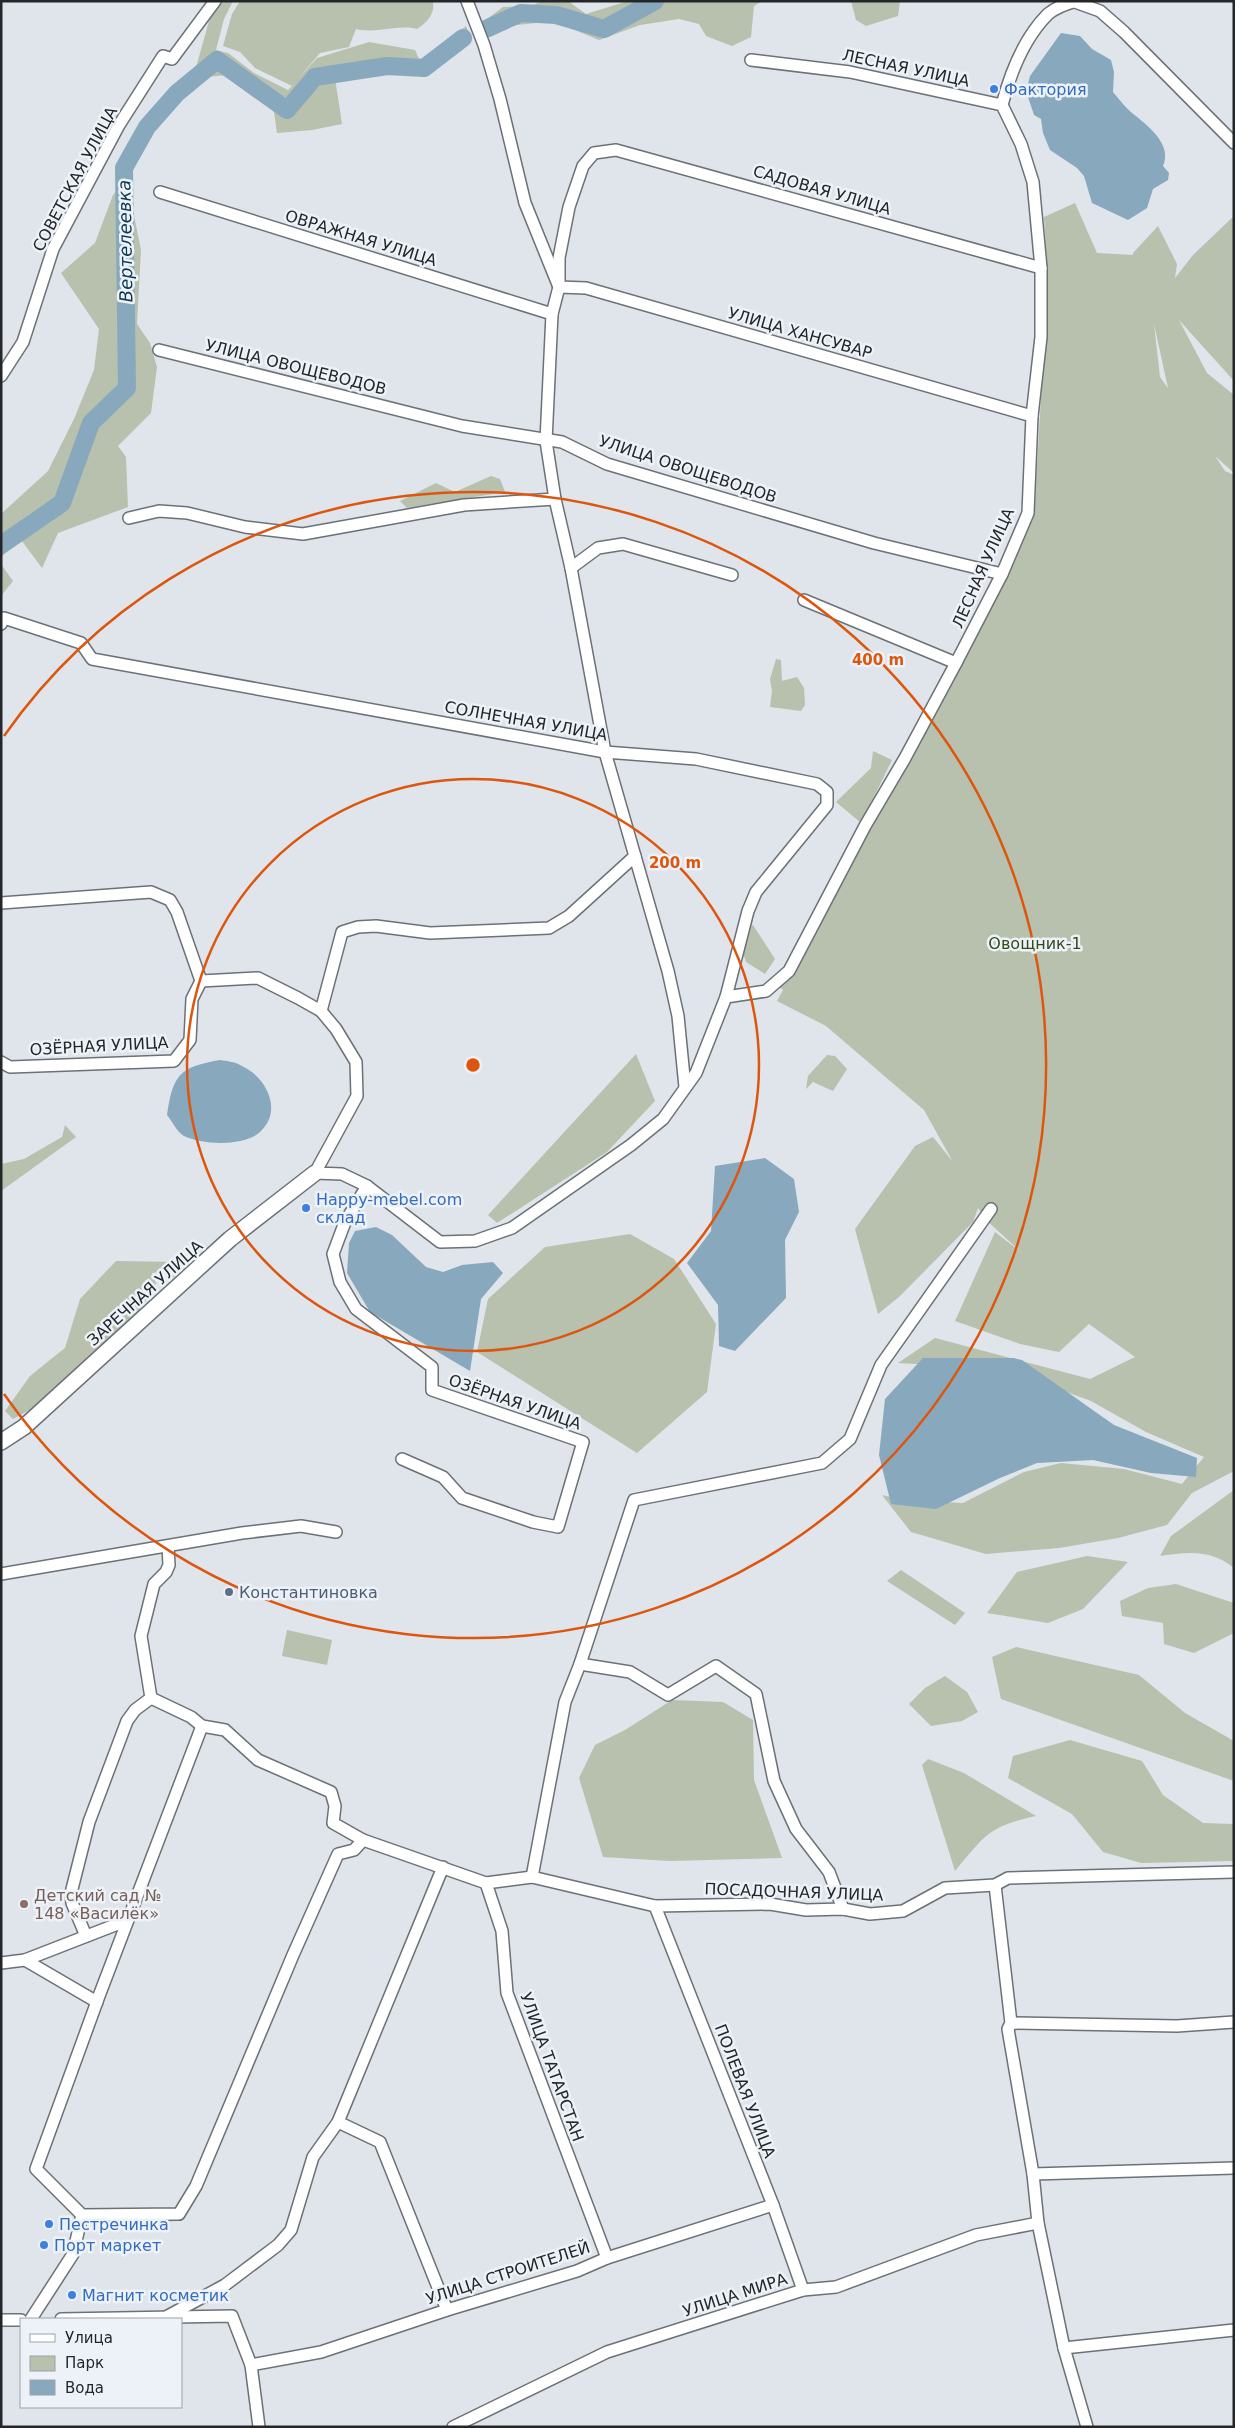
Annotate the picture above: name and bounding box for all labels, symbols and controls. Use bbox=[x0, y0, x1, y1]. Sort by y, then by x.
street label: ЛЕСНАЯ УЛИЦА bbox=[841, 45, 971, 91]
place label: Фактория bbox=[1004, 80, 1087, 99]
marker: Фактория bbox=[988, 83, 1000, 95]
street label: СОВЕТСКАЯ УЛИЦА bbox=[29, 103, 121, 255]
street label: САДОВАЯ УЛИЦА bbox=[751, 161, 893, 219]
water label: Вертелеевка bbox=[113, 180, 137, 302]
street label: ОВРАЖНАЯ УЛИЦА bbox=[283, 206, 439, 270]
street label: УЛИЦА ХАНСУВАР bbox=[726, 303, 874, 363]
street label: УЛИЦА ОВОЩЕВОДОВ bbox=[204, 335, 388, 399]
street label: УЛИЦА ОВОЩЕВОДОВ bbox=[597, 431, 779, 507]
street label: ЛЕСНАЯ УЛИЦА bbox=[948, 505, 1018, 631]
text: 400 m bbox=[852, 651, 904, 669]
street label: СОЛНЕЧНАЯ УЛИЦА bbox=[443, 697, 609, 745]
text: 200 m bbox=[649, 854, 701, 872]
park label: Овощник-1 bbox=[988, 934, 1082, 953]
street label: ОЗЁРНАЯ УЛИЦА bbox=[29, 1033, 169, 1059]
centre of rings bbox=[464, 1056, 482, 1074]
place label: Happy-mebel.com склад bbox=[316, 1190, 462, 1227]
marker: Happy-mebel.com склад bbox=[300, 1202, 312, 1214]
street label: ЗАРЕЧНАЯ УЛИЦА bbox=[84, 1236, 206, 1350]
street label: ОЗЁРНАЯ УЛИЦА bbox=[446, 1370, 584, 1434]
place label: Константиновка bbox=[239, 1583, 378, 1602]
marker: Константиновка bbox=[223, 1586, 235, 1598]
street label: ПОСАДОЧНАЯ УЛИЦА bbox=[704, 1879, 884, 1905]
place label: Детский сад № 148 «Василёк» bbox=[34, 1886, 161, 1923]
marker: Детский сад № 148 «Василёк» bbox=[18, 1898, 30, 1910]
street label: УЛИЦА ТАТАРСТАН bbox=[516, 1990, 588, 2144]
street label: ПОЛЕВАЯ УЛИЦА bbox=[711, 2021, 779, 2161]
place label: Пестречинка bbox=[59, 2215, 169, 2234]
marker: Пестречинка bbox=[43, 2218, 55, 2230]
place label: Порт маркет bbox=[54, 2236, 161, 2255]
street label: УЛИЦА СТРОИТЕЛЕЙ bbox=[424, 2237, 592, 2309]
marker: Порт маркет bbox=[38, 2239, 50, 2251]
street label: УЛИЦА МИРА bbox=[680, 2269, 790, 2321]
place label: Магнит косметик bbox=[82, 2286, 229, 2305]
marker: Магнит косметик bbox=[66, 2289, 78, 2301]
legend bbox=[20, 2318, 182, 2408]
text: Улица bbox=[65, 2329, 113, 2347]
text: Парк bbox=[65, 2354, 104, 2372]
text: Вода bbox=[65, 2379, 104, 2397]

